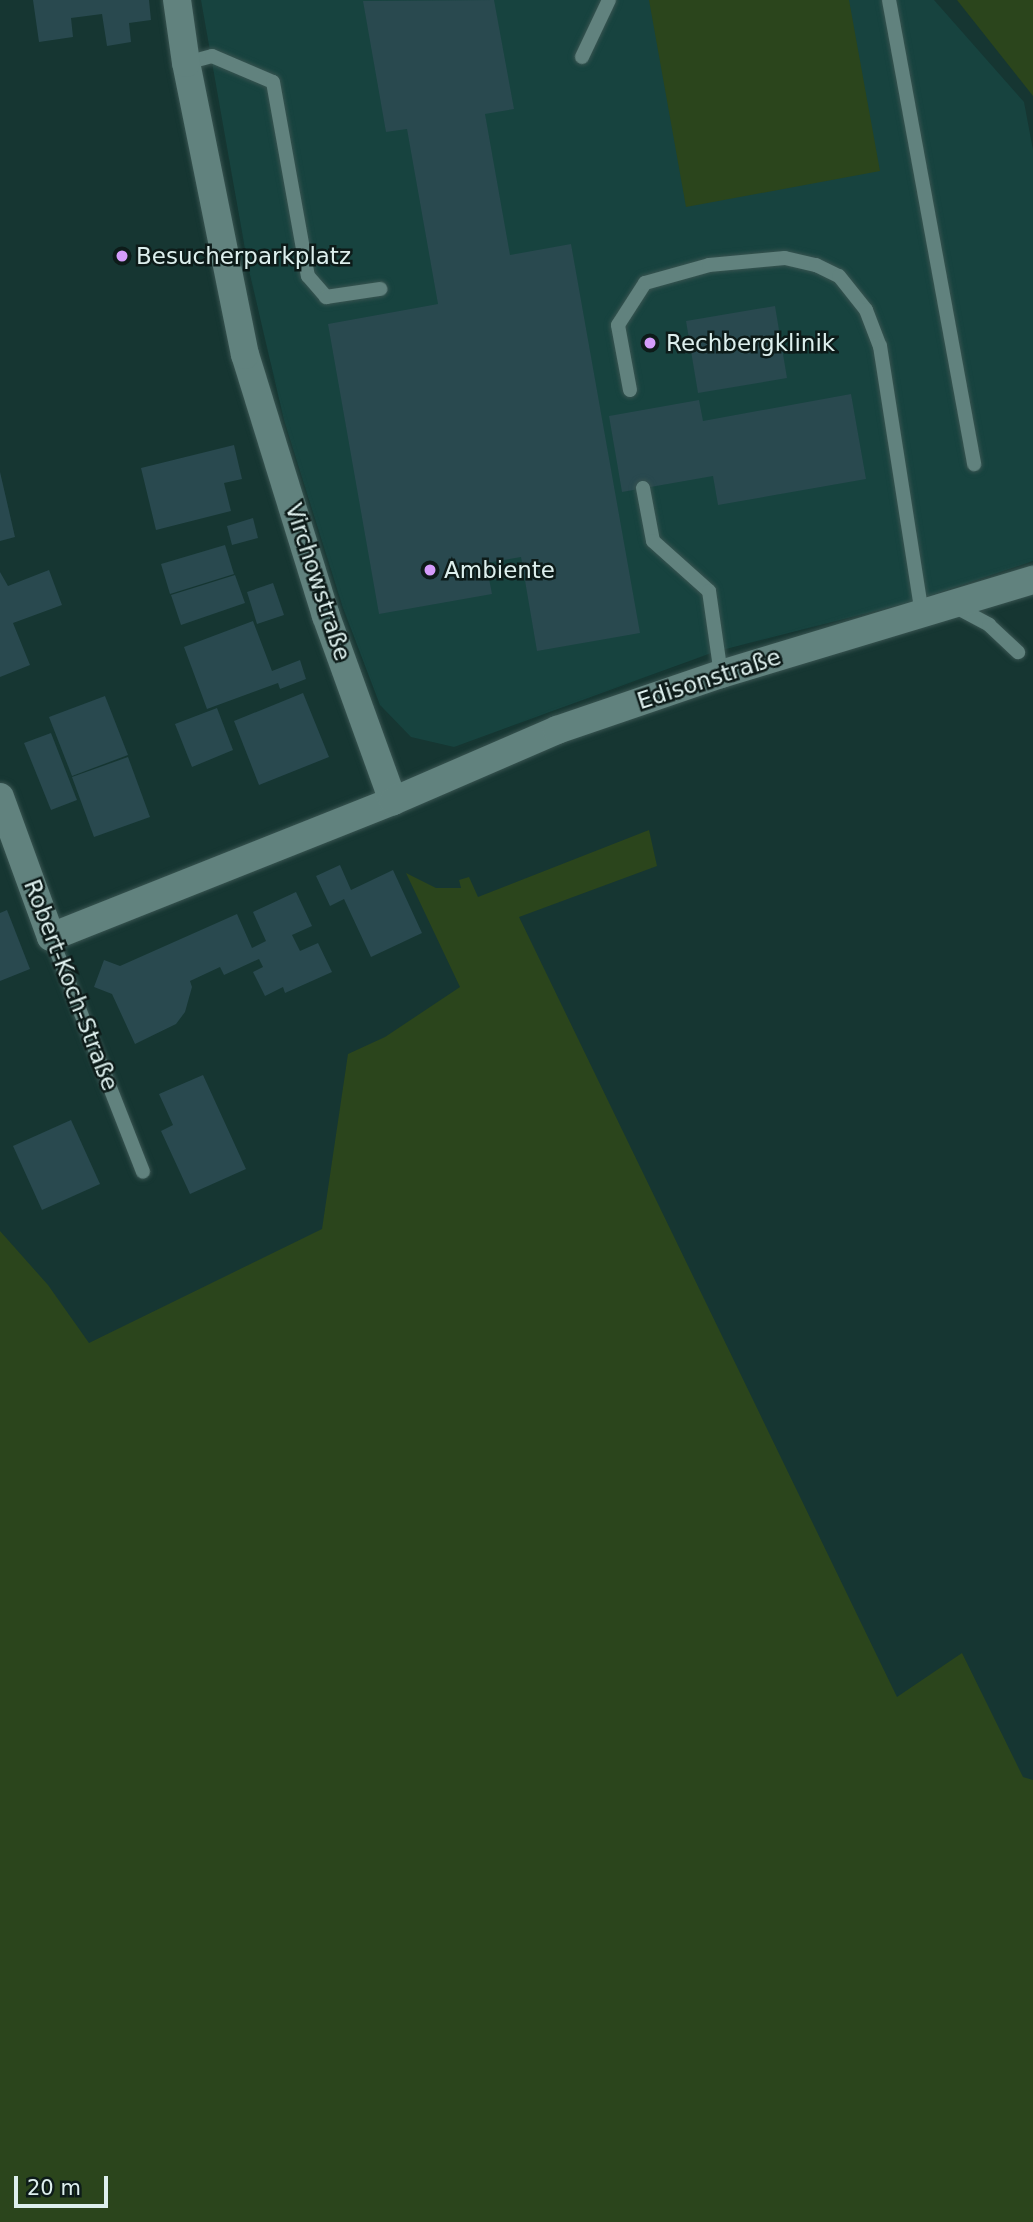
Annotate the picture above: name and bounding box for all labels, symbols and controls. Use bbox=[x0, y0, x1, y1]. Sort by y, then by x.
place label: Besucherparkplatz bbox=[136, 242, 351, 270]
marker: Besucherparkplatz bbox=[114, 248, 130, 264]
place label: Rechbergklinik bbox=[666, 329, 835, 357]
marker: Rechbergklinik bbox=[640, 333, 660, 353]
street label: Virchowstraße bbox=[280, 500, 356, 664]
place label: Ambiente bbox=[444, 556, 555, 584]
marker: Ambiente bbox=[422, 562, 438, 578]
street label: Edisonstraße bbox=[634, 643, 784, 715]
street label: Robert-Koch-Straße bbox=[18, 876, 124, 1094]
scale bar bbox=[18, 2162, 112, 2206]
text: 20 m bbox=[27, 2176, 81, 2200]

